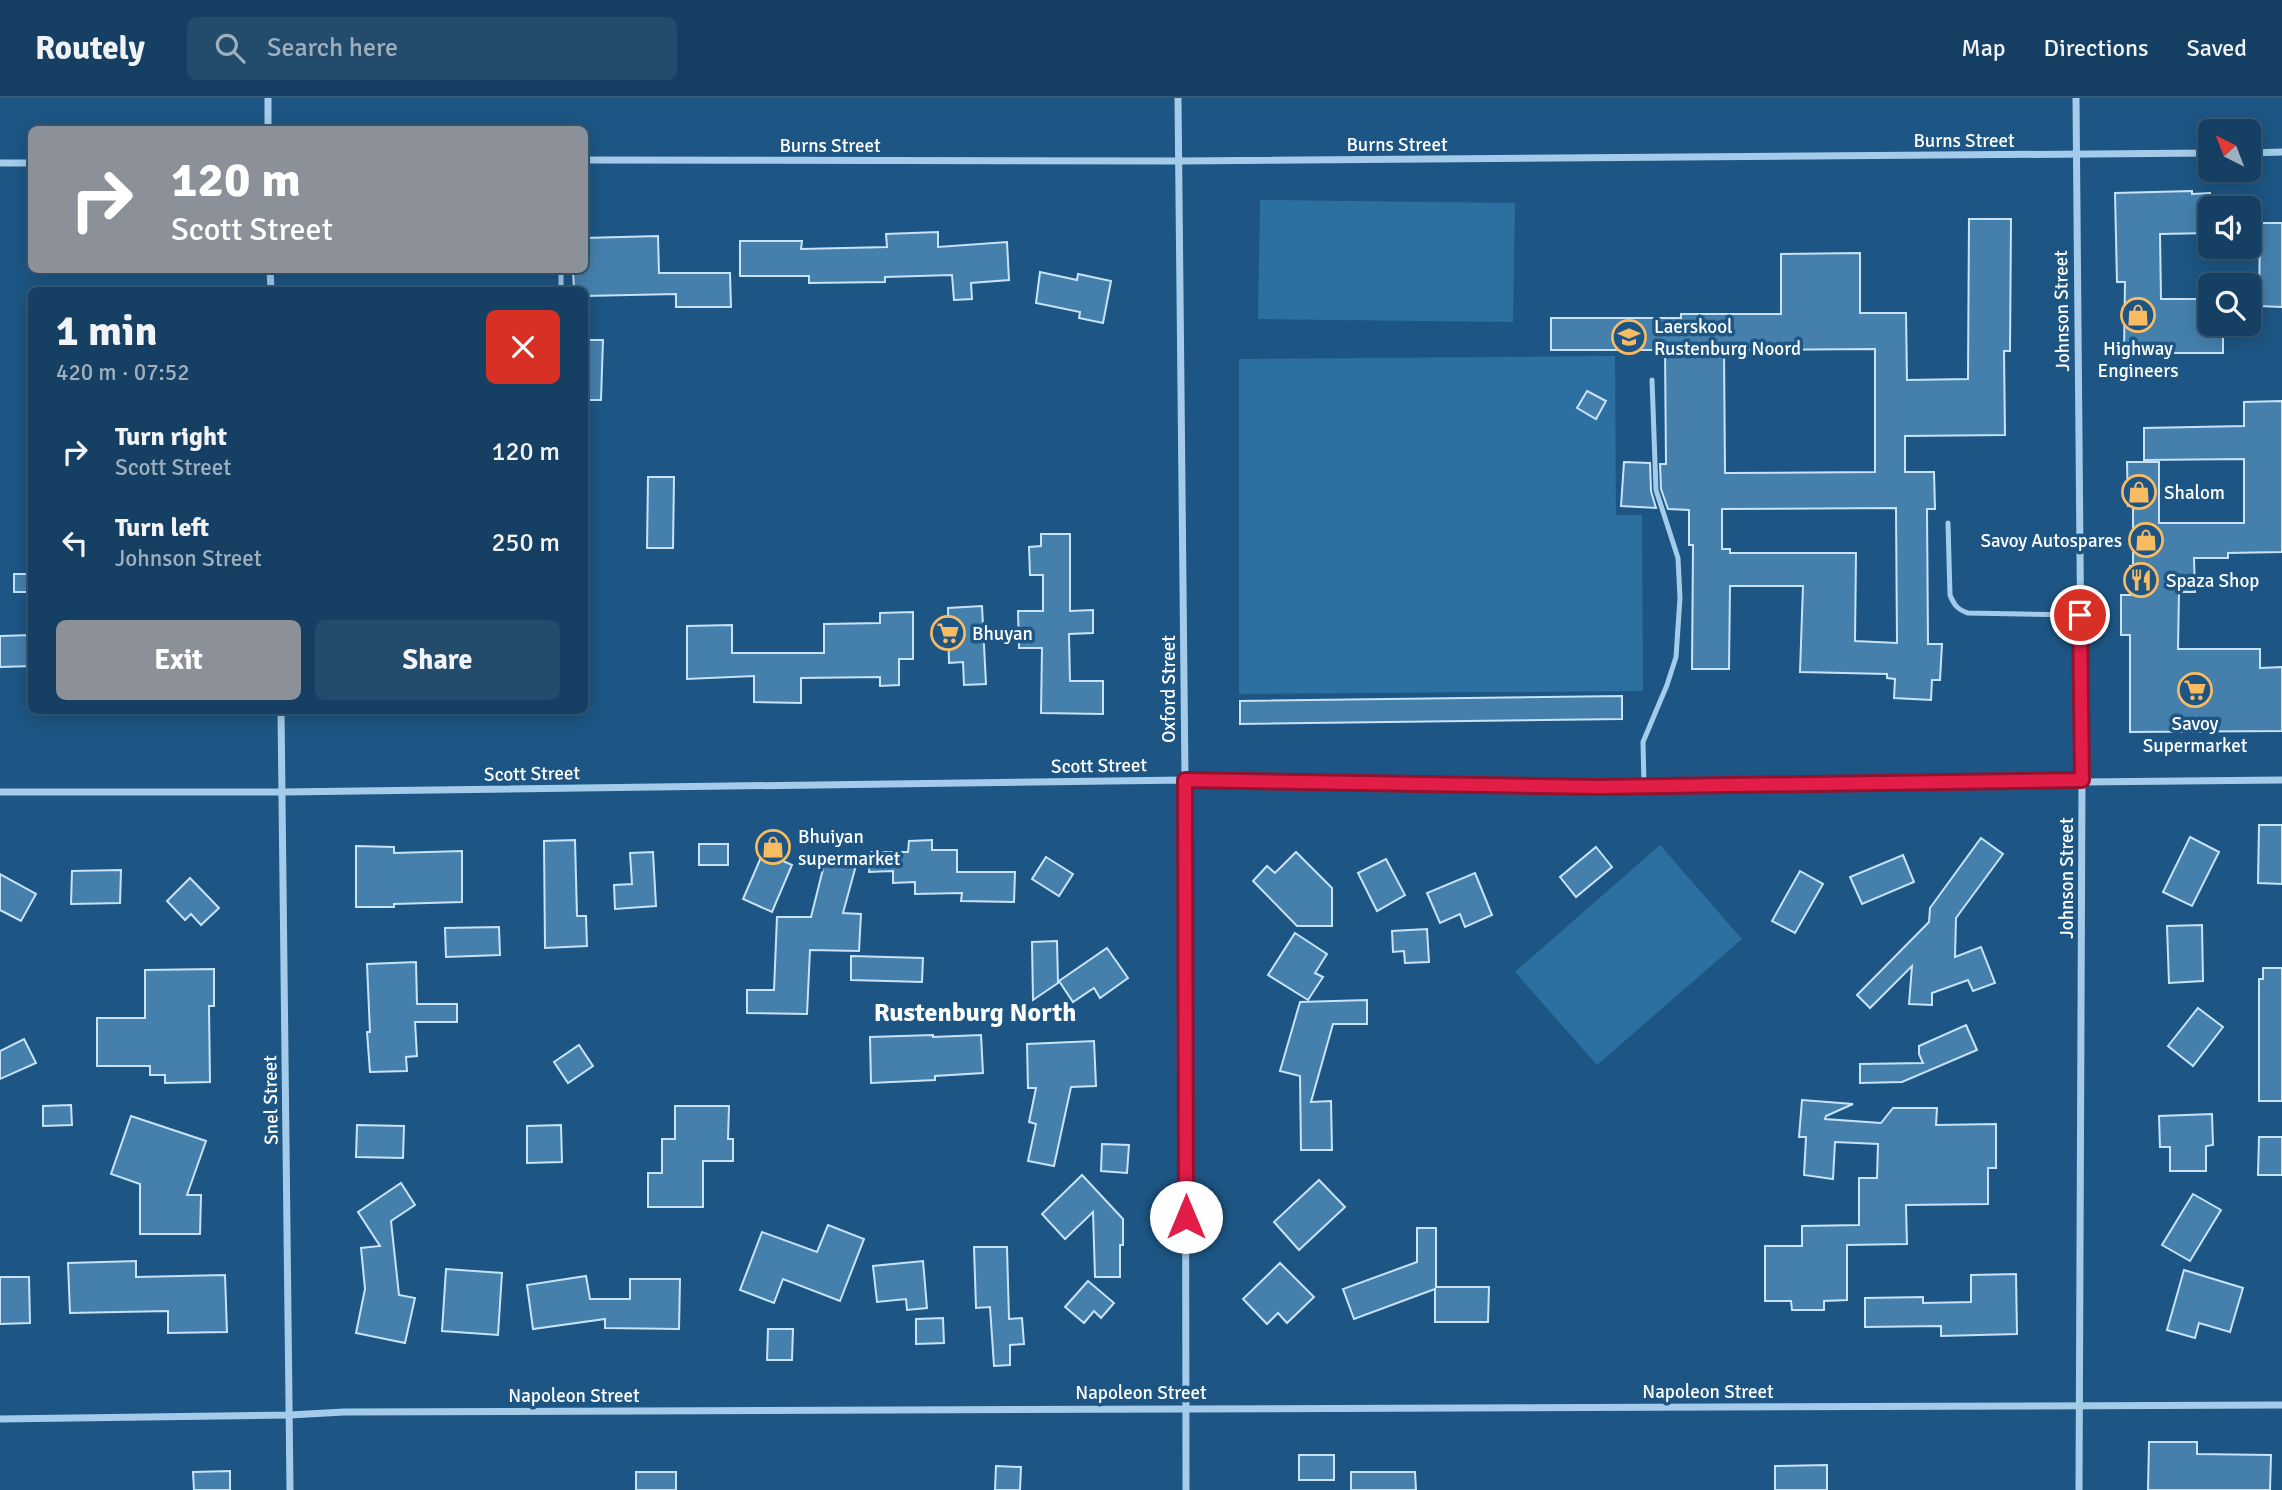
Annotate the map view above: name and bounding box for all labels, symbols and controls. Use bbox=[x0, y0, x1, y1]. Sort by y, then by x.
search box bbox=[187, 17, 677, 80]
text: Routely bbox=[35, 28, 145, 69]
icon: search bbox=[211, 29, 249, 67]
text: Search here bbox=[267, 32, 398, 64]
text: Map bbox=[1961, 33, 2006, 63]
text: Directions bbox=[2044, 33, 2149, 63]
text: Saved bbox=[2187, 33, 2247, 63]
north arrow bbox=[2198, 119, 2261, 182]
map controls bbox=[2198, 119, 2261, 336]
street label: Burns Street bbox=[1913, 129, 2015, 153]
street label: Burns Street bbox=[1346, 133, 1448, 157]
street label: Burns Street bbox=[779, 134, 881, 158]
text: 120 m bbox=[171, 150, 301, 210]
icon: right bbox=[56, 154, 147, 245]
button: sound bbox=[2198, 196, 2261, 259]
text: Scott Street bbox=[171, 210, 333, 249]
street label: Johnson Street bbox=[2049, 250, 2075, 372]
button: search bbox=[2198, 273, 2261, 336]
shop icon: Highway Engineers bbox=[2119, 296, 2157, 334]
text: 1 min bbox=[56, 306, 157, 357]
button: close bbox=[486, 310, 560, 384]
place label: Laerskool Rustenburg Noord bbox=[1654, 315, 1801, 361]
school or university icon: Laerskool Rustenburg Noord bbox=[1610, 318, 1648, 356]
place label: Highway Engineers bbox=[2098, 337, 2178, 383]
text: 420 m · 07:52 bbox=[56, 358, 190, 387]
text: Turn right bbox=[115, 421, 227, 453]
icon: right bbox=[56, 433, 94, 471]
text: 120 m bbox=[491, 436, 560, 468]
text: Scott Street bbox=[115, 453, 231, 482]
shop icon: Shalom bbox=[2120, 473, 2158, 511]
place label: Shalom bbox=[2164, 481, 2225, 505]
text: Turn left bbox=[115, 512, 209, 544]
shop icon: Savoy Autospares bbox=[2127, 521, 2165, 559]
icon: left bbox=[56, 524, 94, 562]
text: 250 m bbox=[491, 527, 560, 559]
place label: Savoy Autospares bbox=[1980, 529, 2122, 553]
text: Johnson Street bbox=[115, 544, 262, 573]
restaurant icon: Spaza Shop bbox=[2122, 561, 2160, 599]
place label: Spaza Shop bbox=[2166, 569, 2259, 593]
pin bbox=[2050, 585, 2110, 645]
icon: arrive bbox=[2061, 596, 2099, 634]
supermarket icon: Bhuyan bbox=[929, 614, 967, 652]
button: Exit bbox=[56, 620, 301, 700]
button: Share bbox=[315, 620, 560, 700]
place label: Bhuyan bbox=[972, 622, 1033, 646]
street label: Oxford Street bbox=[1157, 635, 1181, 743]
supermarket icon: Savoy Supermarket bbox=[2176, 671, 2214, 709]
place label: Savoy Supermarket bbox=[2143, 712, 2248, 758]
street label: Scott Street bbox=[1051, 753, 1148, 779]
street label: Scott Street bbox=[484, 761, 581, 787]
street label: Johnson Street bbox=[2055, 817, 2079, 939]
place label: Bhuiyan supermarket bbox=[798, 825, 901, 871]
shop icon: Bhuiyan supermarket bbox=[754, 828, 792, 866]
district label: Rustenburg North bbox=[874, 997, 1076, 1029]
street label: Snel Street bbox=[258, 1055, 284, 1145]
position arrow bbox=[1149, 1180, 1223, 1254]
street label: Napoleon Street bbox=[1642, 1380, 1774, 1404]
street label: Napoleon Street bbox=[1075, 1381, 1207, 1405]
street label: Napoleon Street bbox=[508, 1384, 640, 1408]

